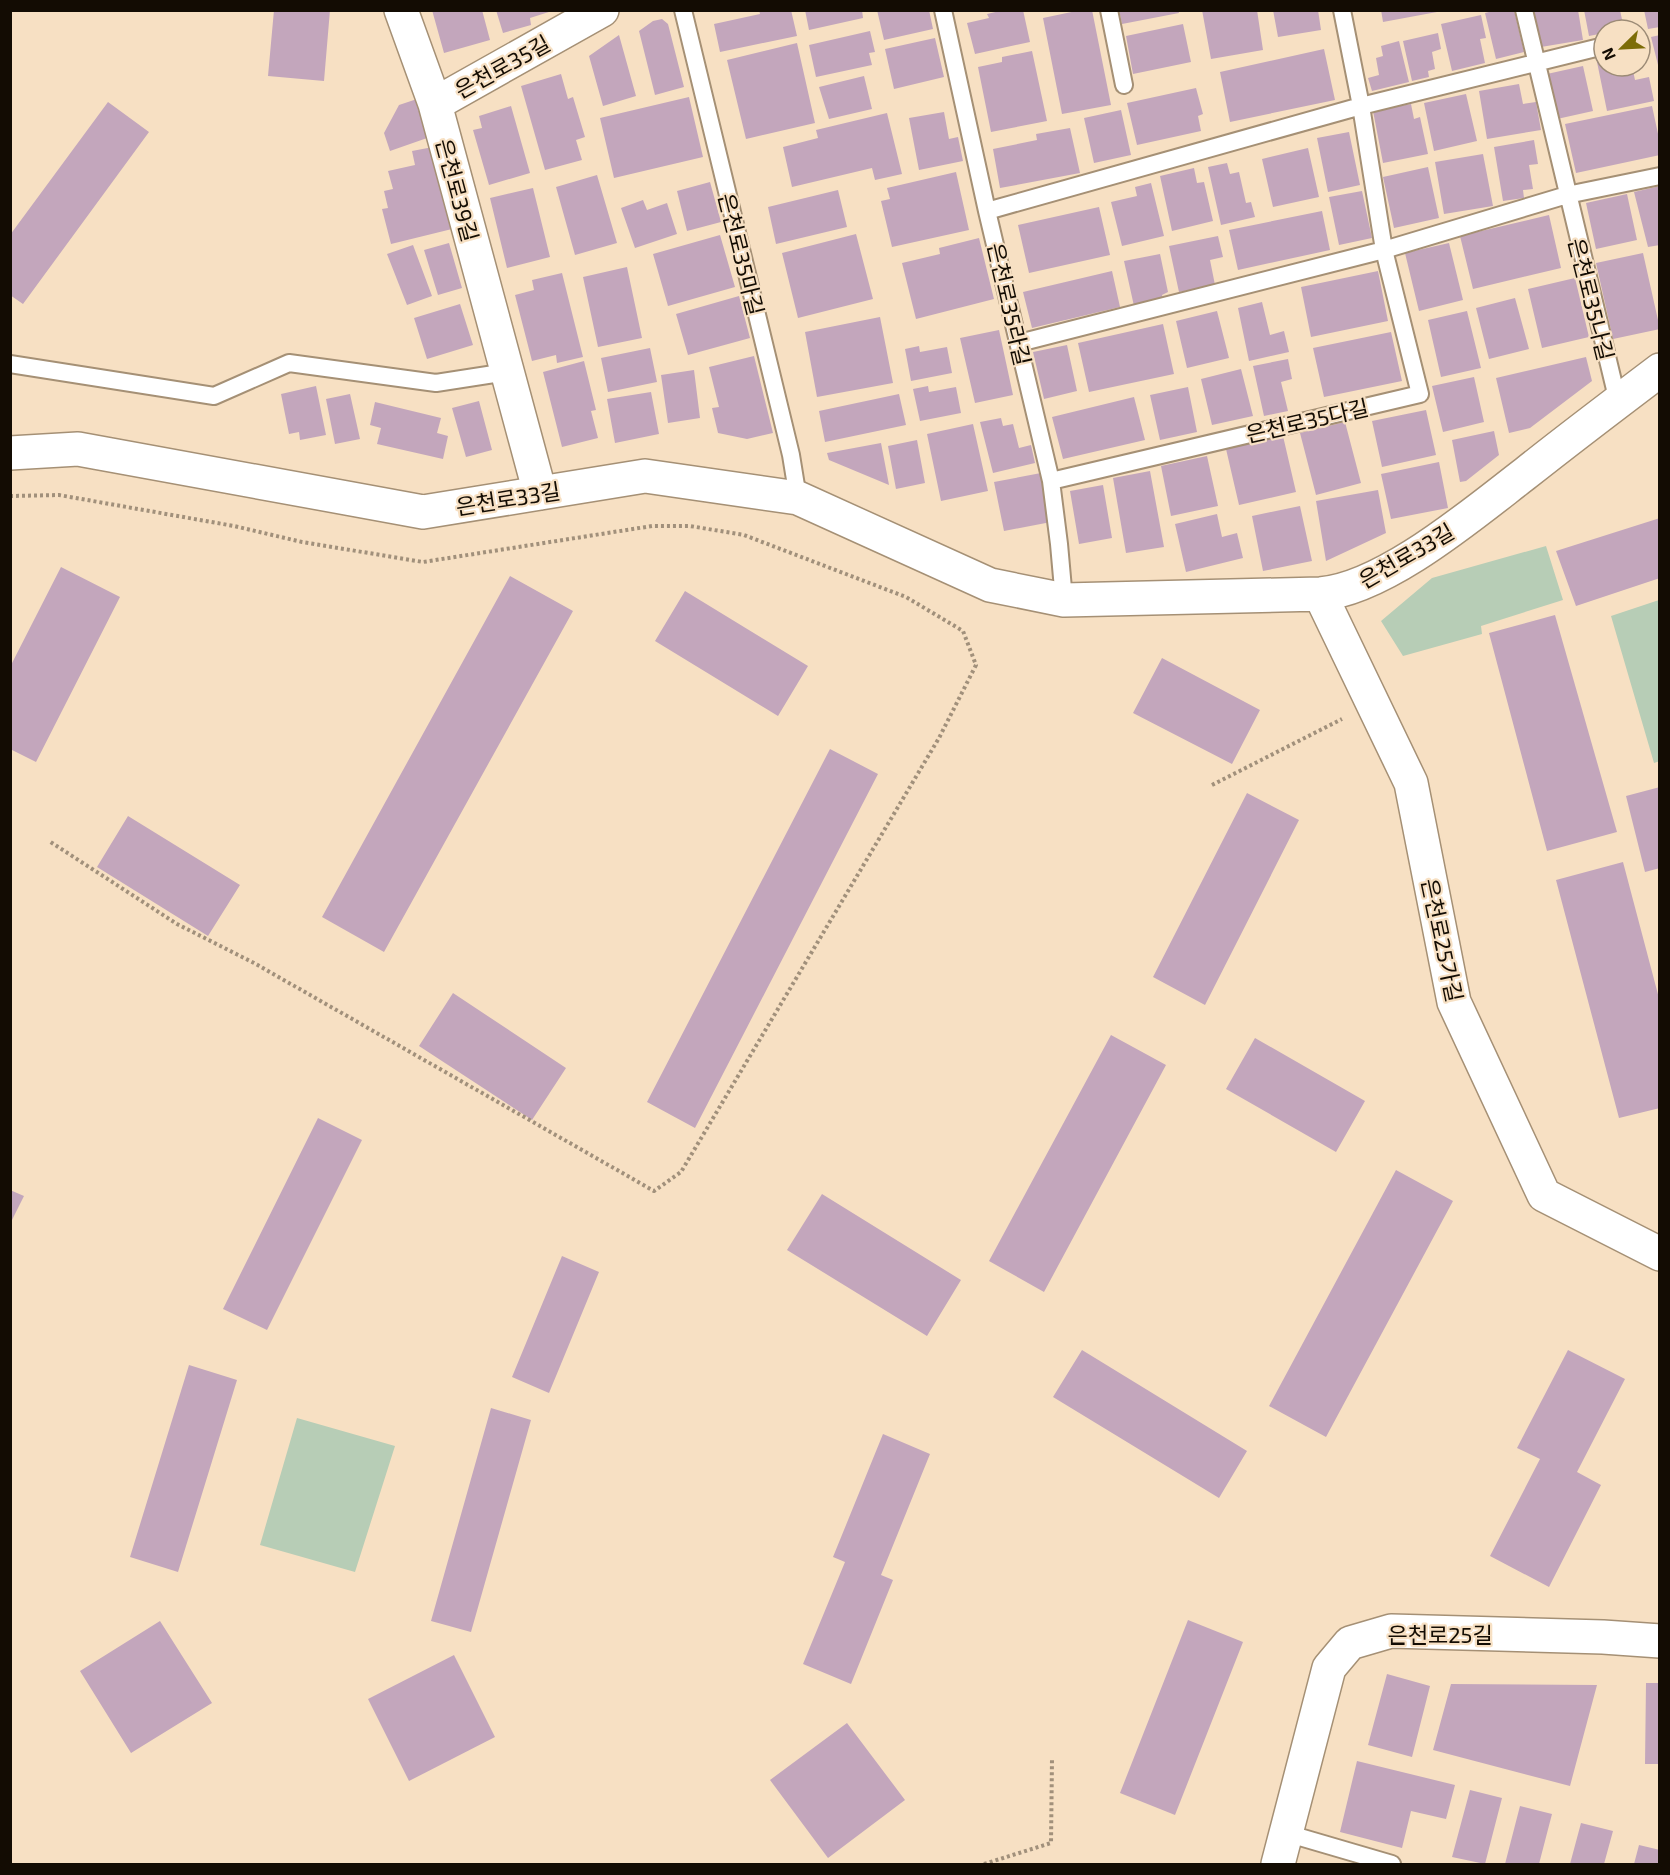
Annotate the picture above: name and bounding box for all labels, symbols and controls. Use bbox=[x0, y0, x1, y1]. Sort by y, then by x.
north arrow bbox=[1592, 18, 1652, 78]
street label: 은천로35길 bbox=[450, 29, 554, 103]
text: N bbox=[1597, 45, 1619, 63]
street label: 은천로39길 bbox=[432, 136, 484, 244]
street label: 은천로35마길 bbox=[714, 190, 770, 318]
street label: 은천로35나길 bbox=[1564, 235, 1620, 363]
street label: 은천로35라길 bbox=[983, 240, 1037, 368]
street label: 은천로35다길 bbox=[1243, 393, 1371, 447]
street label: 은천로33길 bbox=[454, 477, 562, 519]
street label: 은천로33길 bbox=[1354, 517, 1458, 593]
street label: 은천로25가길 bbox=[1417, 876, 1469, 1004]
street label: 은천로25길 bbox=[1387, 1621, 1493, 1647]

